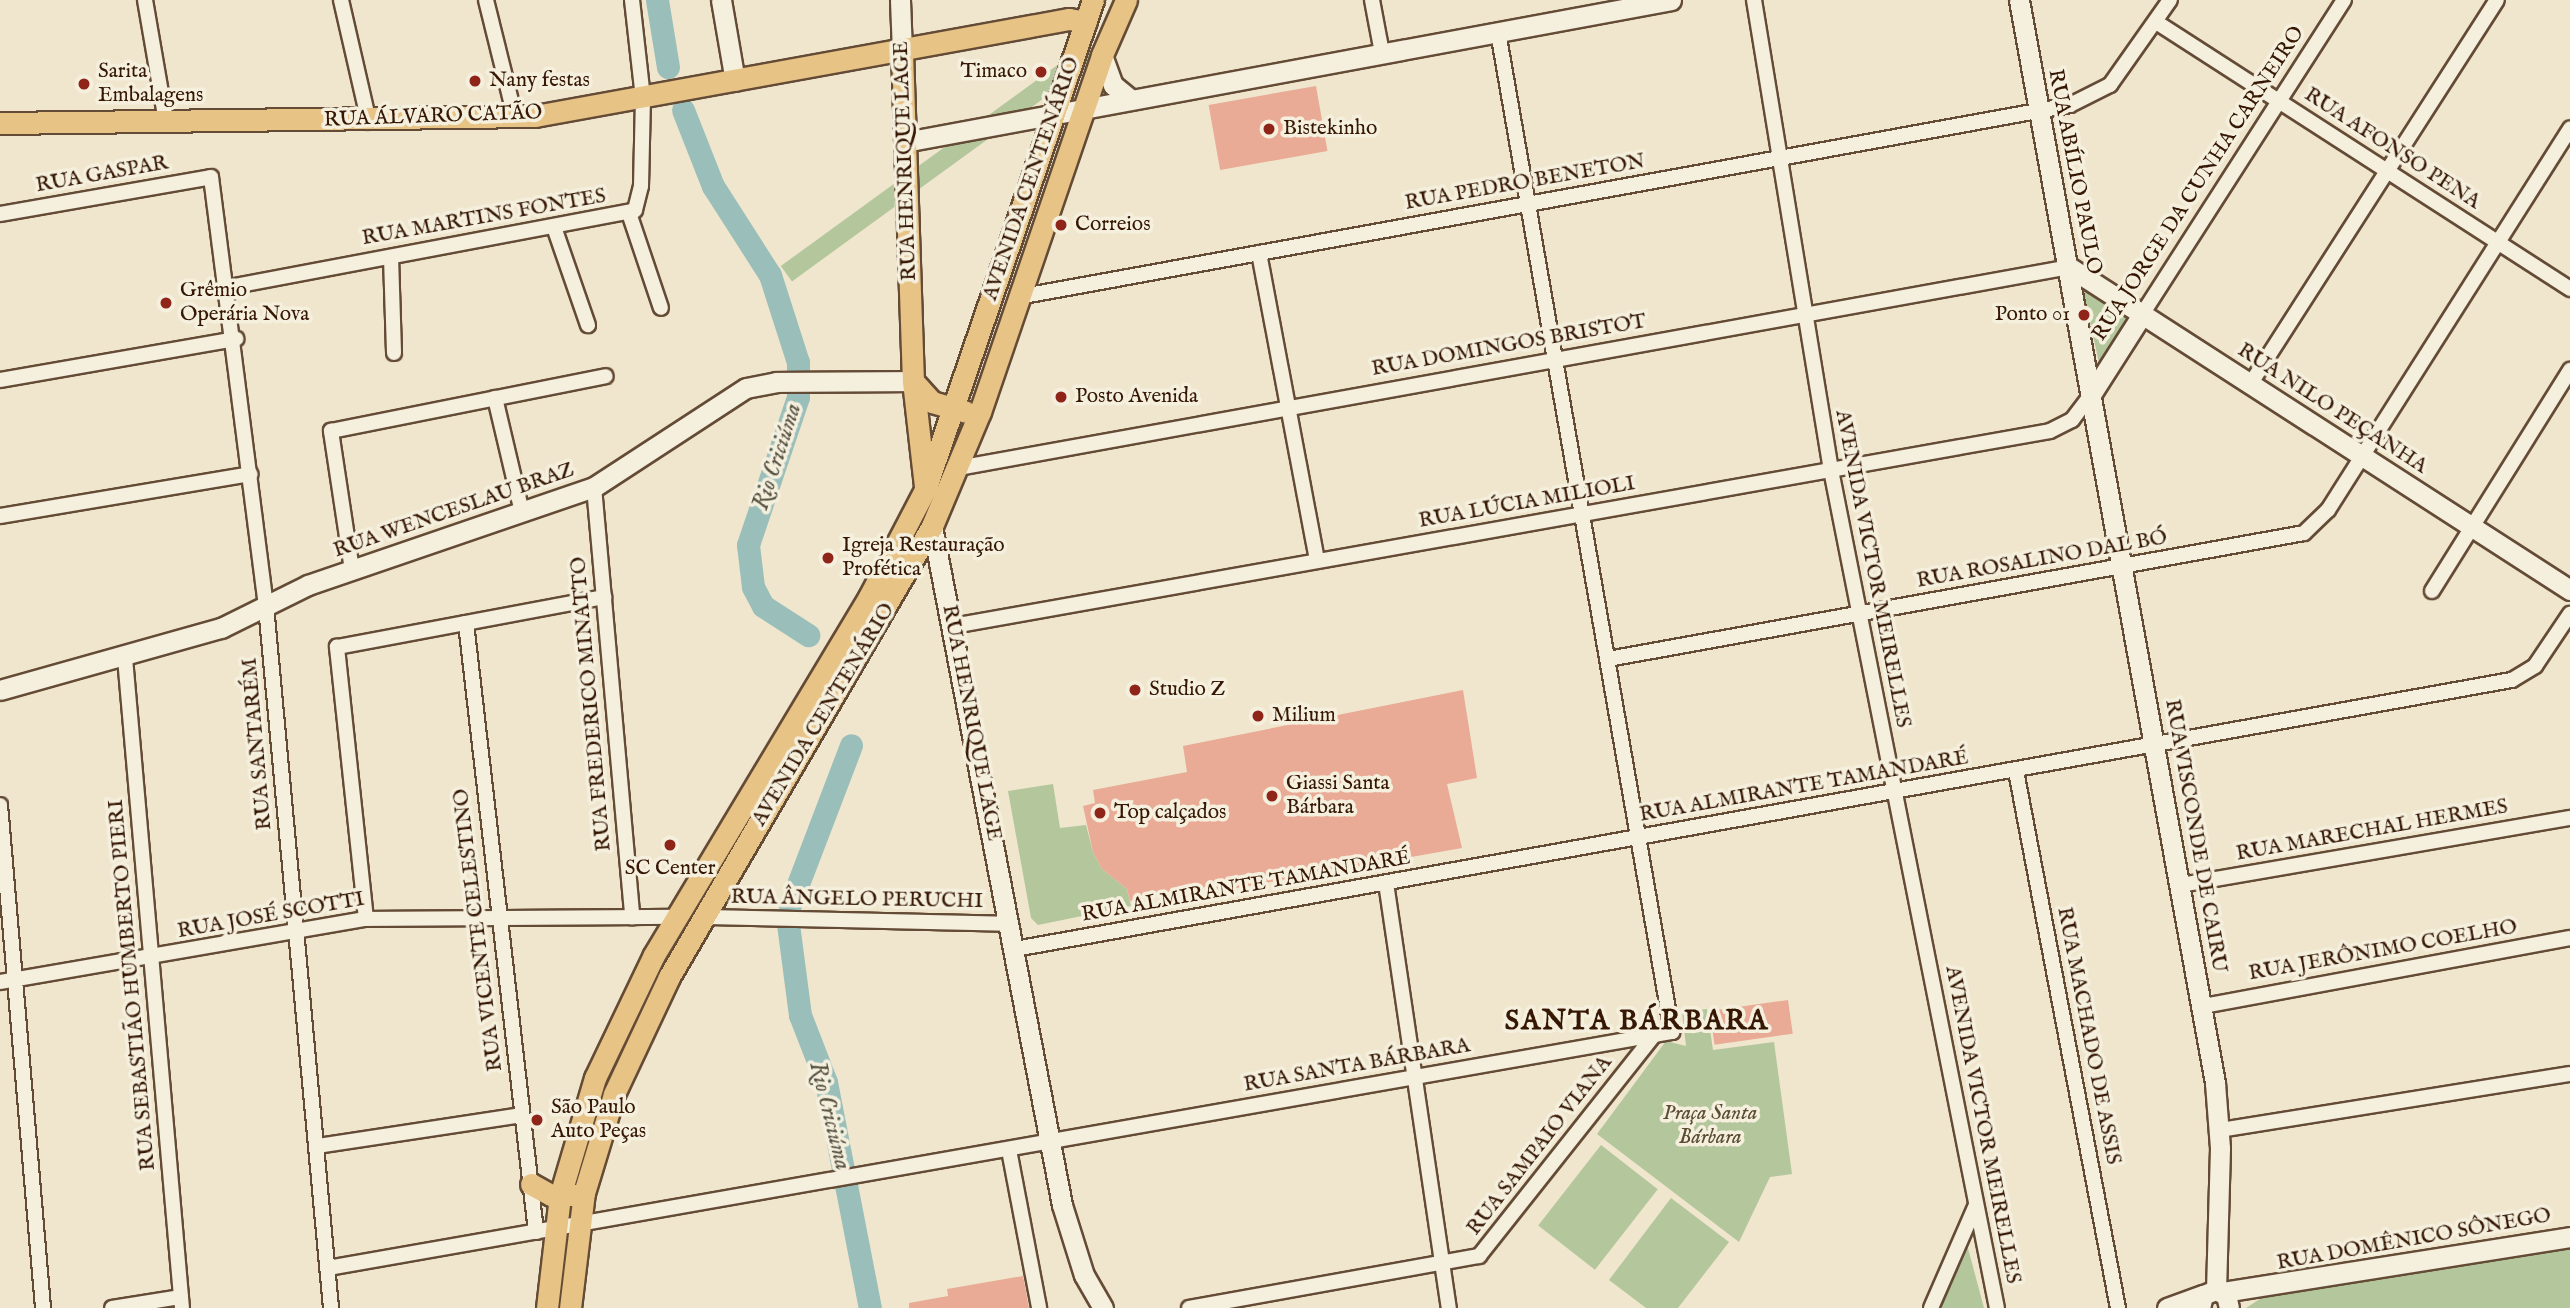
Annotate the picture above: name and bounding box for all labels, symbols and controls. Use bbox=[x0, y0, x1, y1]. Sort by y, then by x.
street label: RUA JORGE DA CUNHA CARNEIRO bbox=[2088, 22, 2310, 346]
street label: RUA HENRIQUE LAGE bbox=[889, 41, 923, 281]
street label: AVENIDA CENTENÁRIO bbox=[978, 54, 1086, 304]
place label: Sarita Embalagens bbox=[98, 59, 203, 109]
place label: Timaco bbox=[960, 59, 1027, 85]
marker: Timaco bbox=[1033, 64, 1049, 80]
street label: RUA ABÍLIO PAULO bbox=[2042, 67, 2106, 277]
place label: Nany festas bbox=[489, 68, 590, 94]
marker: Nany festas bbox=[467, 73, 483, 89]
marker: Sarita Embalagens bbox=[76, 76, 92, 92]
street label: RUA AFONSO PENA bbox=[2299, 83, 2485, 215]
street label: RUA ÁLVARO CATÃO bbox=[323, 101, 543, 133]
place label: Bistekinho bbox=[1283, 116, 1377, 142]
marker: Bistekinho bbox=[1261, 121, 1277, 137]
street label: RUA PEDRO BENETON bbox=[1403, 149, 1647, 217]
street label: RUA GASPAR bbox=[34, 151, 170, 199]
street label: RUA MARTINS FONTES bbox=[360, 184, 608, 252]
place label: Correios bbox=[1075, 212, 1151, 238]
marker: Correios bbox=[1053, 217, 1069, 233]
place label: Grêmio Operária Nova bbox=[180, 278, 309, 328]
marker: Grêmio Operária Nova bbox=[158, 295, 174, 311]
place label: Ponto 01 bbox=[1995, 302, 2070, 328]
marker: Ponto 01 bbox=[2076, 307, 2092, 323]
street label: RUA DOMINGOS BRISTOT bbox=[1370, 309, 1648, 383]
street label: RUA NILO PEÇANHA bbox=[2232, 338, 2432, 480]
place label: Posto Avenida bbox=[1075, 384, 1198, 410]
marker: Posto Avenida bbox=[1053, 389, 1069, 405]
water label: Rio Criciúma bbox=[748, 400, 808, 514]
street label: AVENIDA VICTOR MEIRELLES bbox=[1829, 408, 1915, 730]
street label: RUA WENCESLAU BRAZ bbox=[330, 458, 578, 564]
street label: RUA LÚCIA MILIOLI bbox=[1417, 472, 1637, 534]
street label: RUA ROSALINO DAL BÓ bbox=[1915, 526, 2169, 594]
place label: Igreja Restauração Profética bbox=[842, 533, 1005, 583]
marker: Igreja Restauração Profética bbox=[820, 550, 836, 566]
street label: RUA FREDERICO MINATTO bbox=[567, 556, 617, 852]
street label: AVENIDA CENTENÁRIO bbox=[747, 599, 901, 831]
street label: RUA HENRIQUE LAGE bbox=[936, 603, 1006, 843]
street label: RUA SANTARÉM bbox=[238, 657, 278, 831]
place label: Studio Z bbox=[1149, 677, 1225, 703]
marker: Studio Z bbox=[1127, 682, 1143, 698]
street label: RUA VISCONDE DE CAIRU bbox=[2159, 697, 2231, 975]
place label: Milium bbox=[1272, 703, 1336, 729]
marker: Milium bbox=[1250, 708, 1266, 724]
street label: RUA ALMIRANTE TAMANDARÉ bbox=[1638, 746, 1970, 828]
place label: Giassi Santa Bárbara bbox=[1286, 771, 1390, 821]
street label: RUA VICENTE CELESTINO bbox=[449, 787, 509, 1073]
marker: Giassi Santa Bárbara bbox=[1264, 788, 1280, 804]
street label: RUA MARECHAL HERMES bbox=[2234, 795, 2510, 867]
street label: RUA SEBASTIÃO HUMBERTO PIERI bbox=[104, 798, 162, 1172]
place label: Top calçados bbox=[1114, 800, 1226, 826]
marker: Top calçados bbox=[1092, 805, 1108, 821]
marker: SC Center bbox=[662, 837, 678, 853]
street label: RUA ALMIRANTE TAMANDARÉ bbox=[1080, 846, 1412, 928]
place label: SC Center bbox=[625, 856, 715, 882]
street label: RUA ÂNGELO PERUCHI bbox=[731, 885, 983, 915]
street label: RUA JOSÉ SCOTTI bbox=[175, 887, 367, 945]
street label: RUA MACHADO DE ASSIS bbox=[2051, 905, 2125, 1167]
street label: RUA JERÔNIMO COELHO bbox=[2247, 915, 2519, 987]
street label: AVENIDA VICTOR MEIRELLES bbox=[1939, 964, 2025, 1286]
district label: SANTA BÁRBARA bbox=[1506, 1005, 1768, 1039]
street label: RUA SANTA BÁRBARA bbox=[1242, 1034, 1472, 1098]
street label: RUA SAMPAIO VIANA bbox=[1462, 1051, 1618, 1241]
water label: Rio Criciúma bbox=[802, 1059, 856, 1173]
place label: São Paulo Auto Peças bbox=[551, 1095, 646, 1145]
park label: Praça Santa Bárbara bbox=[1663, 1101, 1757, 1151]
marker: São Paulo Auto Peças bbox=[529, 1112, 545, 1128]
street label: RUA DOMÊNICO SÔNEGO bbox=[2275, 1203, 2553, 1277]

